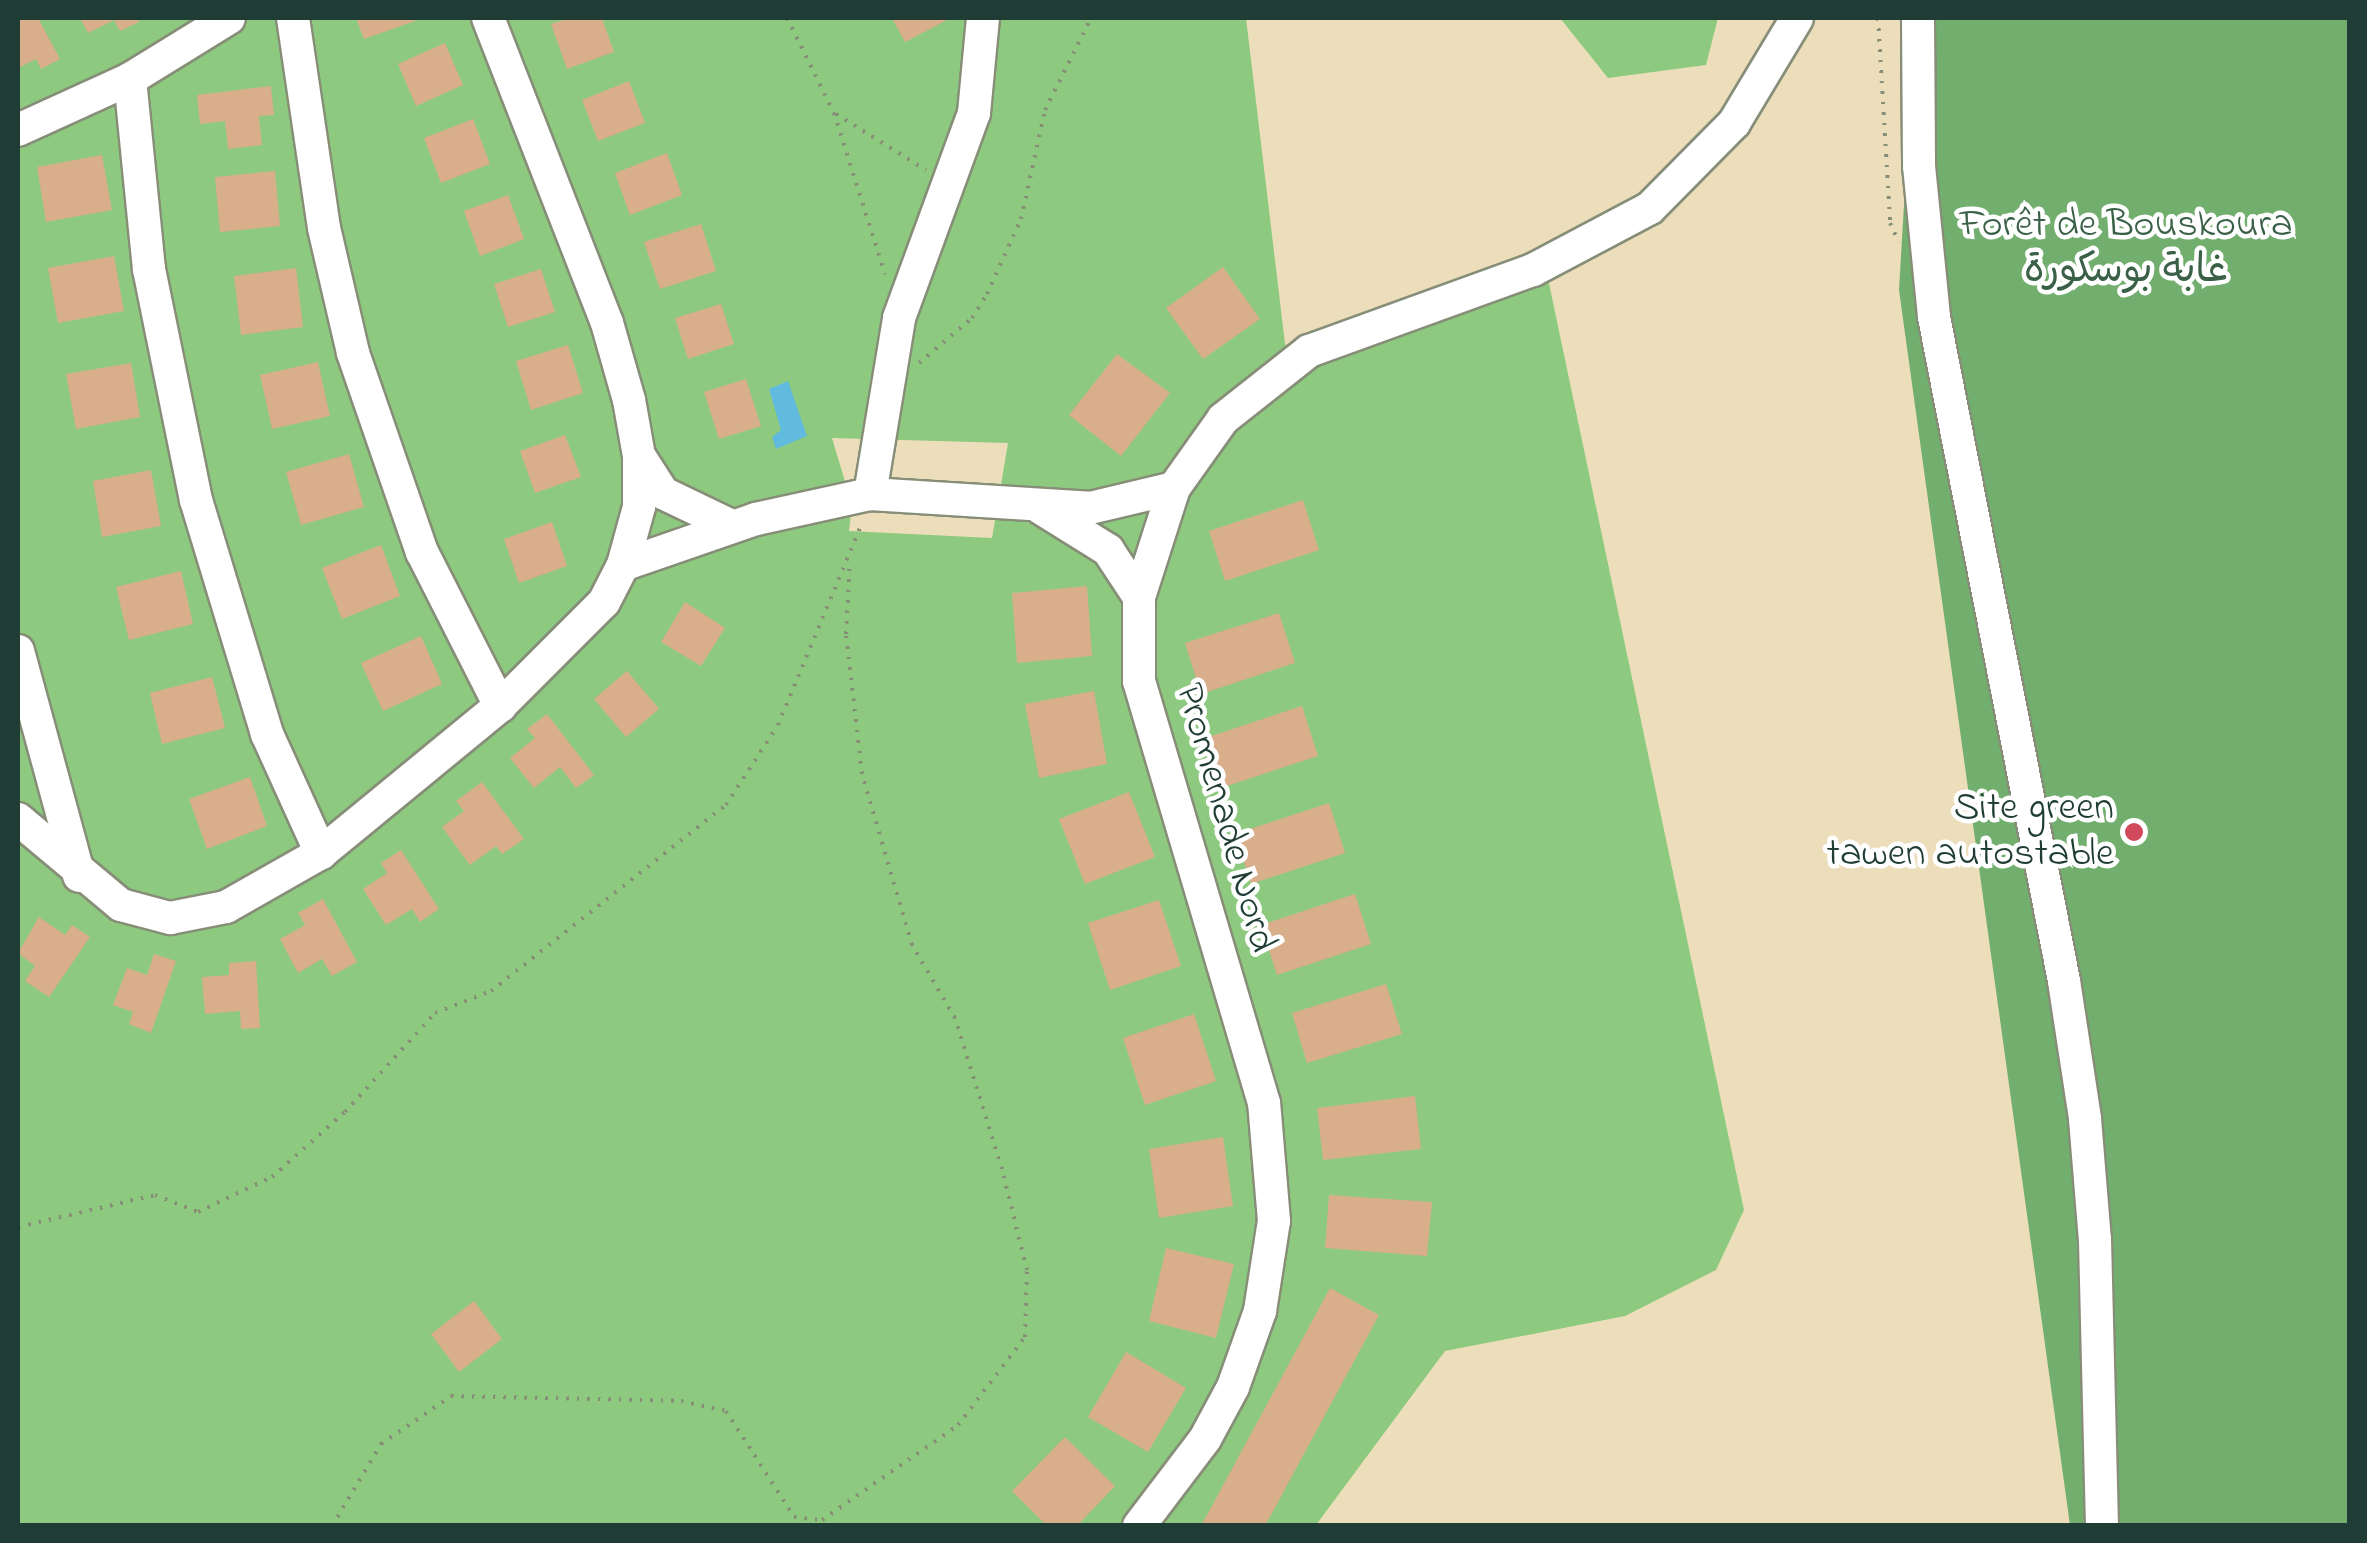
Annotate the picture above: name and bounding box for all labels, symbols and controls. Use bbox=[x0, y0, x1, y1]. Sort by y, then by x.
park label: Forêt de Bouskoura غابة بوسكورة bbox=[1959, 202, 2293, 296]
street label: Promenade Nord bbox=[1163, 678, 1285, 958]
place label: Site green tawen autostable bbox=[1827, 785, 2114, 879]
marker: Site green tawen autostable bbox=[2123, 821, 2145, 843]

